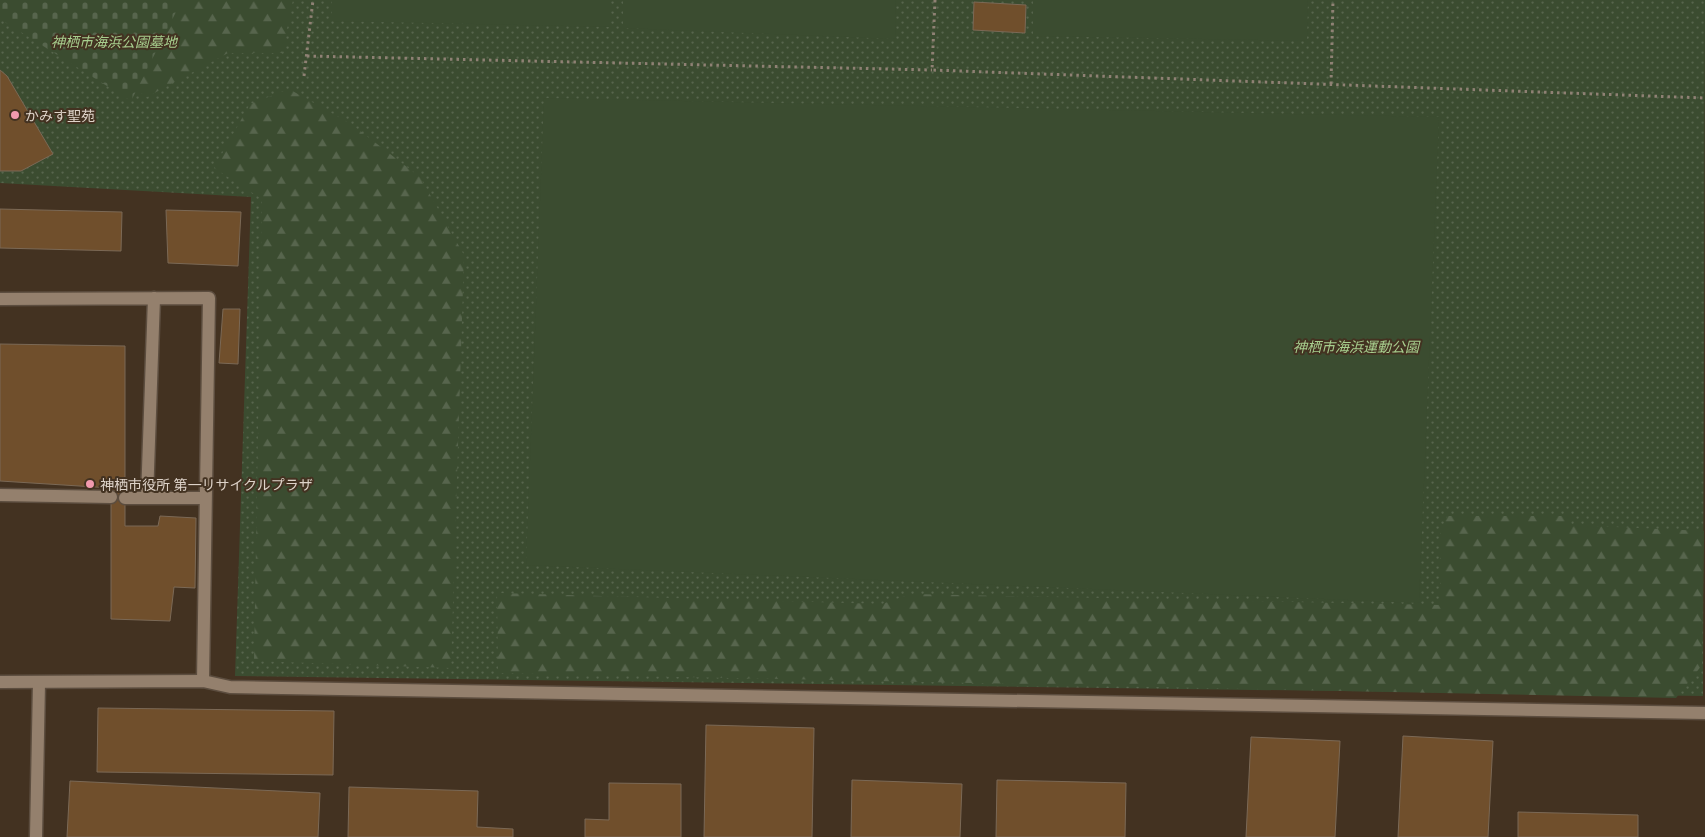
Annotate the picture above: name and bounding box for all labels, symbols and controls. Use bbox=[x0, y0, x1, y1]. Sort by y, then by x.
park label: 神栖市海浜公園墓地 bbox=[51, 32, 179, 51]
place label: かみす聖苑 bbox=[25, 106, 95, 125]
marker: かみす聖苑 bbox=[9, 109, 21, 121]
park label: 神栖市海浜運動公園 bbox=[1293, 337, 1421, 356]
place label: 神栖市役所 第一リサイクルプラザ bbox=[100, 475, 313, 494]
marker: 神栖市役所 第一リサイクルプラザ bbox=[84, 478, 96, 490]

